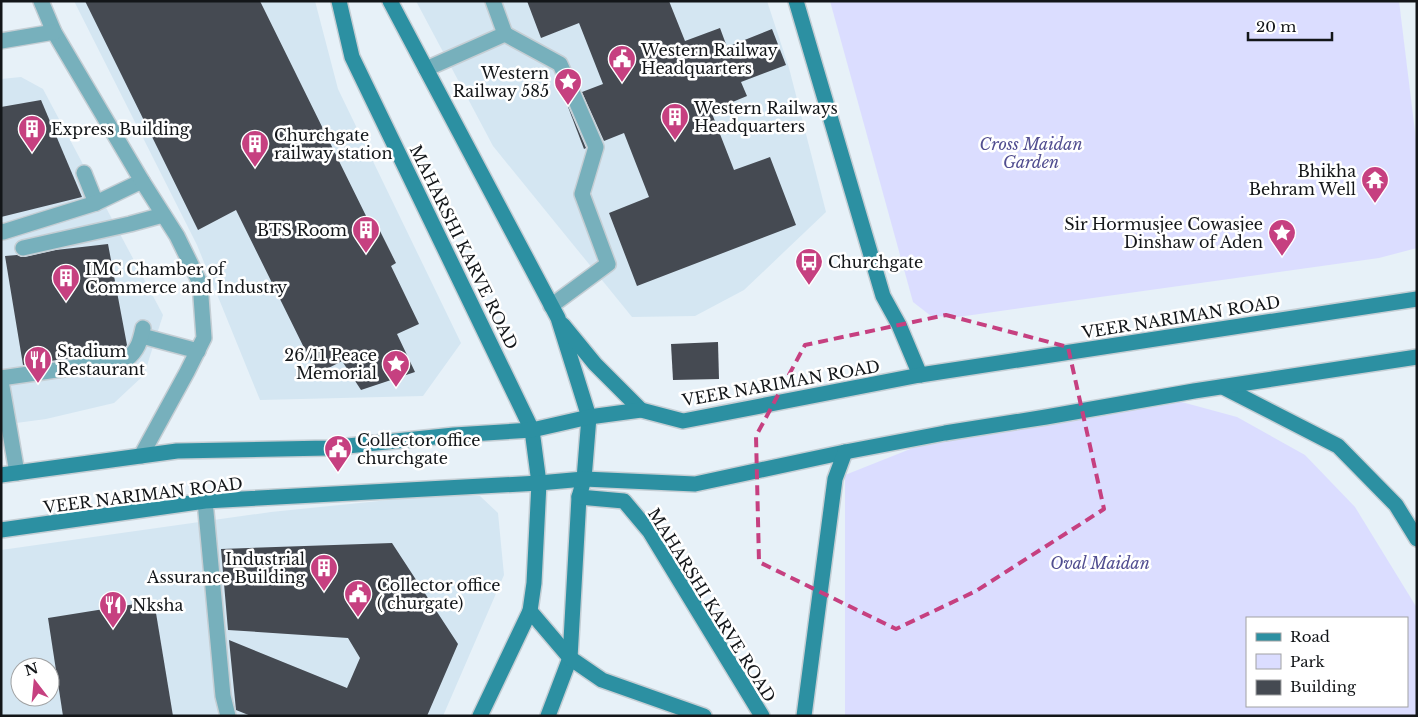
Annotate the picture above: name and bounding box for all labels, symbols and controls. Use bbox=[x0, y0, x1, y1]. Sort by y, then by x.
scale bar bbox=[1248, 10, 1332, 42]
text: 20 m bbox=[1256, 17, 1296, 36]
place label: Western Railway Headquarters bbox=[640, 40, 779, 78]
public building icon: Western Railway Headquarters bbox=[607, 44, 637, 83]
place label: Western Railway 585 bbox=[453, 63, 549, 101]
place icon: Western Railway 585 bbox=[553, 67, 583, 106]
place label: Western Railways Headquarters bbox=[693, 98, 838, 136]
building icon: Western Railways Headquarters bbox=[660, 102, 690, 141]
building icon: Express Building bbox=[17, 114, 47, 153]
place label: Express Building bbox=[51, 119, 190, 139]
place label: Churchgate railway station bbox=[274, 125, 393, 163]
building icon: Churchgate railway station bbox=[240, 129, 270, 168]
park label: Cross Maidan Garden bbox=[980, 134, 1082, 172]
street label: MAHARSHI KARVE ROAD bbox=[406, 142, 522, 352]
place label: Bhikha Behram Well bbox=[1249, 161, 1356, 199]
temple icon: Bhikha Behram Well bbox=[1360, 165, 1390, 204]
place label: Sir Hormusjee Cowasjee Dinshaw of Aden bbox=[1064, 214, 1263, 252]
building icon: BTS Room bbox=[351, 215, 381, 254]
place icon: Sir Hormusjee Cowasjee Dinshaw of Aden bbox=[1267, 218, 1297, 257]
place label: BTS Room bbox=[257, 220, 347, 240]
bus stop icon: Churchgate bbox=[794, 247, 824, 286]
place label: Churchgate bbox=[828, 252, 923, 272]
place label: IMC Chamber of Commerce and Industry bbox=[85, 259, 288, 297]
building icon: IMC Chamber of Commerce and Industry bbox=[51, 263, 81, 302]
street label: VEER NARIMAN ROAD bbox=[1079, 291, 1282, 343]
place label: Stadium Restaurant bbox=[57, 341, 145, 379]
restaurant icon: Stadium Restaurant bbox=[23, 345, 53, 384]
place label: 26/11 Peace Memorial bbox=[284, 345, 377, 383]
place icon: 26/11 Peace Memorial bbox=[381, 349, 411, 388]
street label: VEER NARIMAN ROAD bbox=[680, 356, 881, 410]
place label: Collector office churchgate bbox=[357, 430, 481, 468]
public building icon: Collector office churchgate bbox=[323, 434, 353, 473]
street label: VEER NARIMAN ROAD bbox=[41, 473, 244, 517]
street label: MAHARSHI KARVE ROAD bbox=[644, 504, 780, 706]
place label: Industrial Assurance Building bbox=[146, 549, 305, 587]
building icon: Industrial Assurance Building bbox=[309, 553, 339, 592]
park label: Oval Maidan bbox=[1050, 553, 1150, 573]
place label: Collector office ( churgate) bbox=[377, 575, 501, 613]
public building icon: Collector office ( churgate) bbox=[343, 579, 373, 618]
restaurant icon: Nksha bbox=[98, 590, 128, 629]
place label: Nksha bbox=[132, 595, 184, 615]
legend bbox=[1246, 617, 1408, 707]
text: Road bbox=[1290, 627, 1330, 646]
text: Park bbox=[1290, 652, 1326, 671]
north arrow bbox=[10, 657, 60, 707]
text: N bbox=[23, 659, 40, 680]
text: Building bbox=[1290, 677, 1357, 696]

